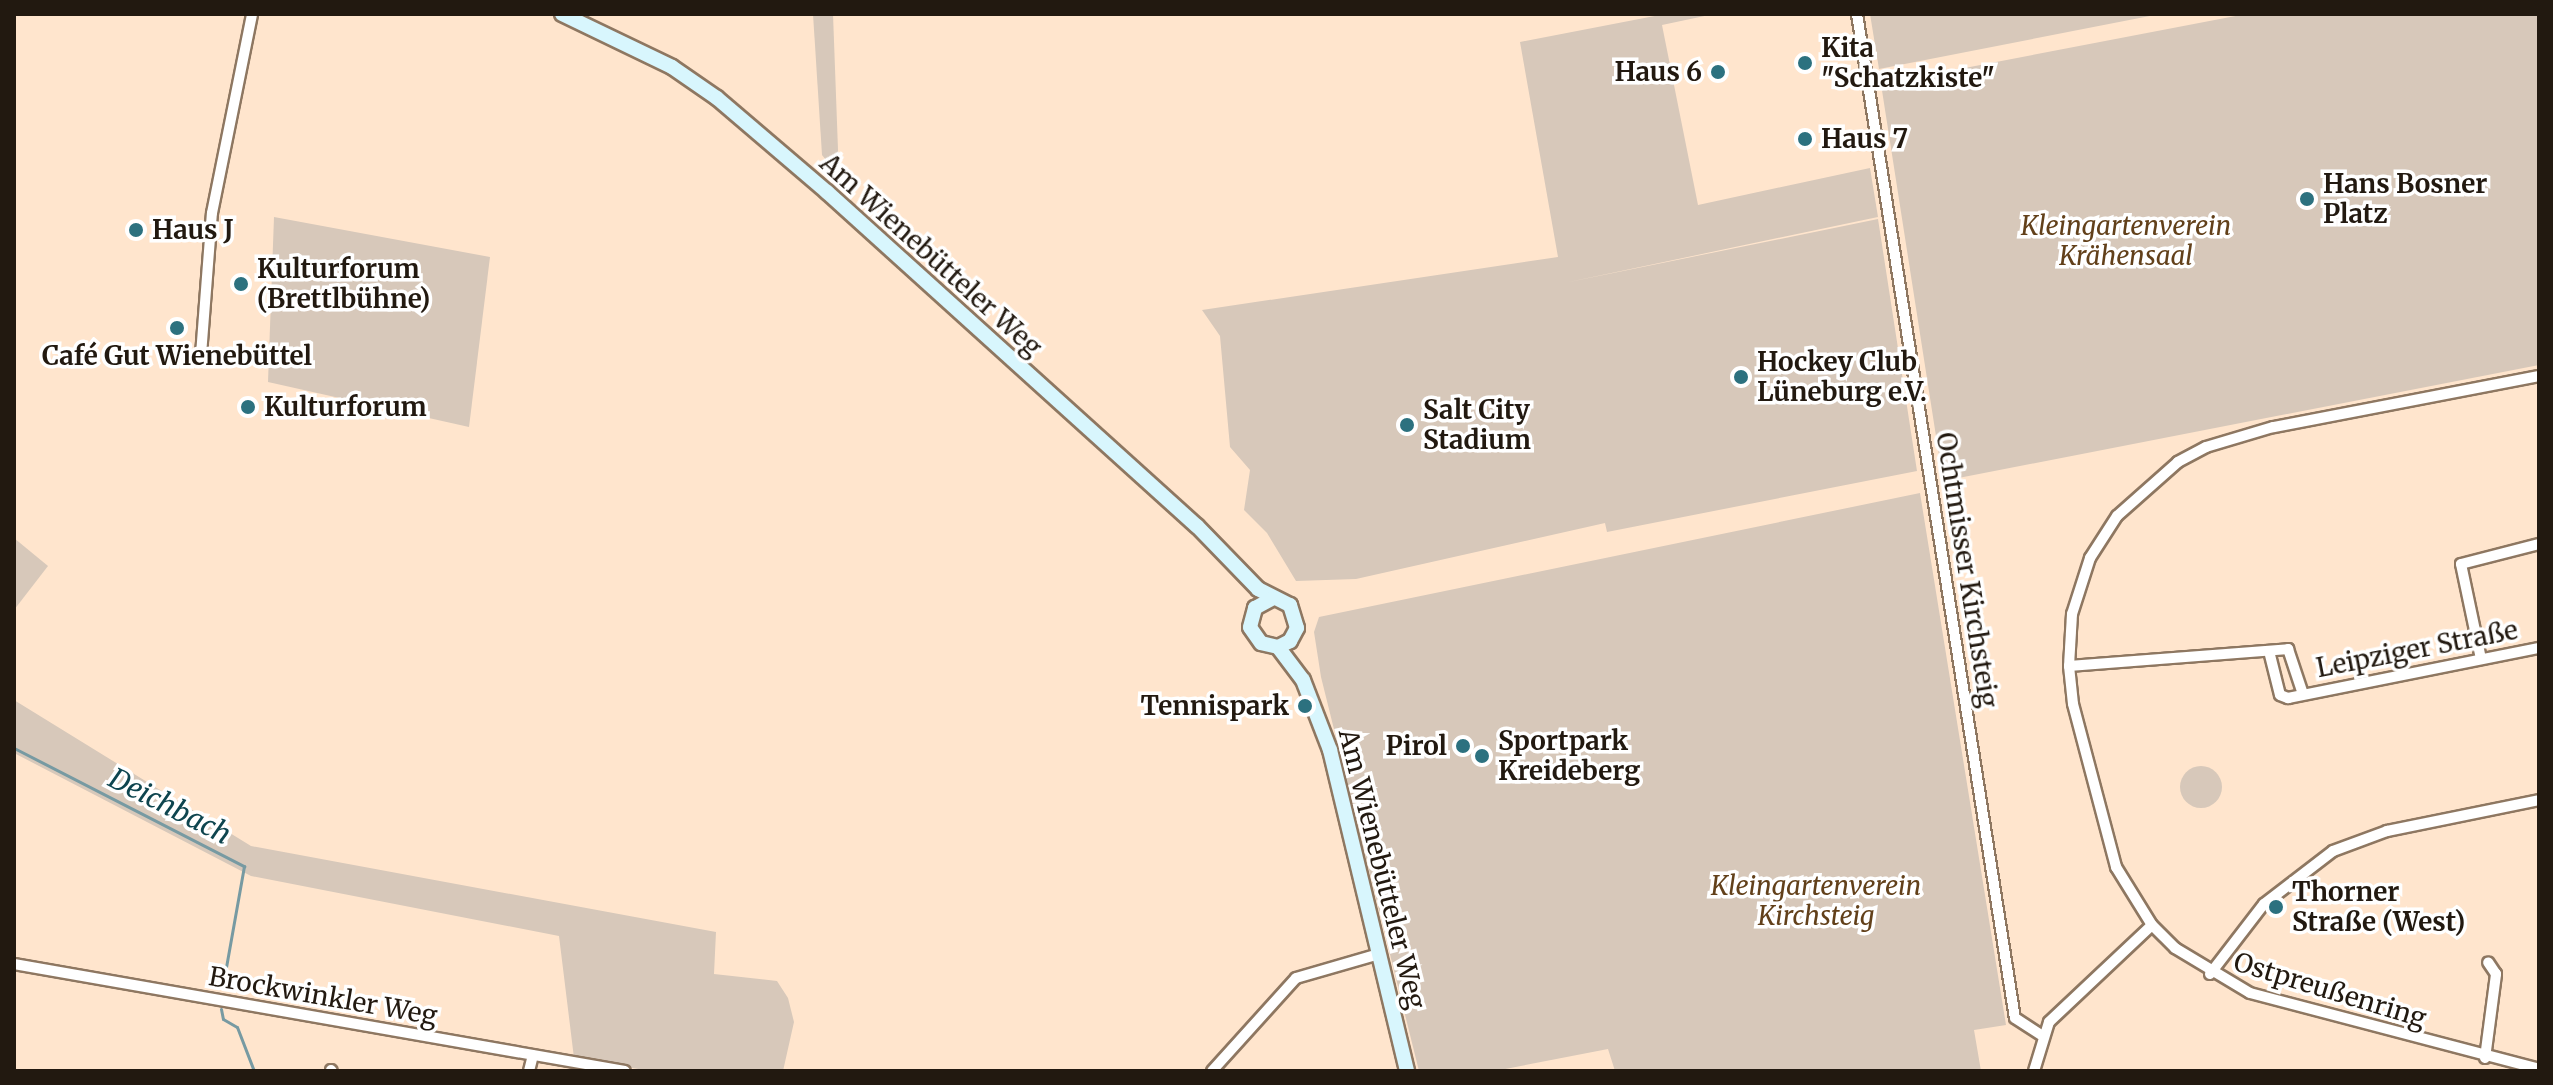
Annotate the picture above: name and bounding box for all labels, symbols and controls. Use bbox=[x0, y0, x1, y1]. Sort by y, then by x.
place label: Kita "Schatzkiste" bbox=[1821, 32, 1995, 94]
marker: Kita "Schatzkiste" bbox=[1796, 54, 1814, 72]
place label: Haus 6 bbox=[1614, 56, 1702, 88]
marker: Haus 6 bbox=[1709, 63, 1727, 81]
place label: Haus 7 bbox=[1821, 123, 1908, 155]
marker: Haus 7 bbox=[1796, 130, 1814, 148]
street label: Am Wienebütteler Weg bbox=[814, 147, 1048, 363]
place label: Hans Bosner Platz bbox=[2323, 168, 2487, 230]
marker: Hans Bosner Platz bbox=[2298, 190, 2316, 208]
park label: Kleingartenverein Krähensaal bbox=[2021, 210, 2231, 272]
place label: Haus J bbox=[152, 214, 234, 246]
marker: Haus J bbox=[127, 221, 145, 239]
place label: Kulturforum (Brettlbühne) bbox=[257, 253, 430, 314]
marker: Kulturforum (Brettlbühne) bbox=[232, 275, 250, 293]
marker: Café Gut Wienebüttel bbox=[168, 319, 186, 337]
place label: Café Gut Wienebüttel bbox=[42, 340, 312, 372]
place label: Hockey Club Lüneburg e.V. bbox=[1757, 346, 1927, 408]
marker: Hockey Club Lüneburg e.V. bbox=[1732, 368, 1750, 386]
place label: Kulturforum bbox=[264, 391, 427, 423]
place label: Salt City Stadium bbox=[1423, 394, 1531, 456]
marker: Kulturforum bbox=[239, 398, 257, 416]
marker: Salt City Stadium bbox=[1398, 416, 1416, 434]
street label: Ochtmisser Kirchsteig bbox=[1930, 430, 2004, 710]
street label: Leipziger Straße bbox=[2314, 614, 2520, 684]
place label: Tennispark bbox=[1140, 690, 1289, 722]
marker: Tennispark bbox=[1296, 697, 1314, 715]
place label: Sportpark Kreideberg bbox=[1498, 725, 1640, 786]
street label: Am Wienebütteler Weg bbox=[1332, 726, 1432, 1012]
place label: Pirol bbox=[1386, 730, 1447, 762]
marker: Pirol bbox=[1454, 737, 1472, 755]
marker: Sportpark Kreideberg bbox=[1473, 747, 1491, 765]
water label: Deichbach bbox=[103, 761, 237, 851]
park label: Kleingartenverein Kirchsteig bbox=[1711, 870, 1921, 932]
place label: Thorner Straße (West) bbox=[2292, 876, 2465, 938]
marker: Thorner Straße (West) bbox=[2267, 898, 2285, 916]
street label: Ostpreußenring bbox=[2230, 946, 2430, 1034]
street label: Brockwinkler Weg bbox=[206, 961, 440, 1031]

